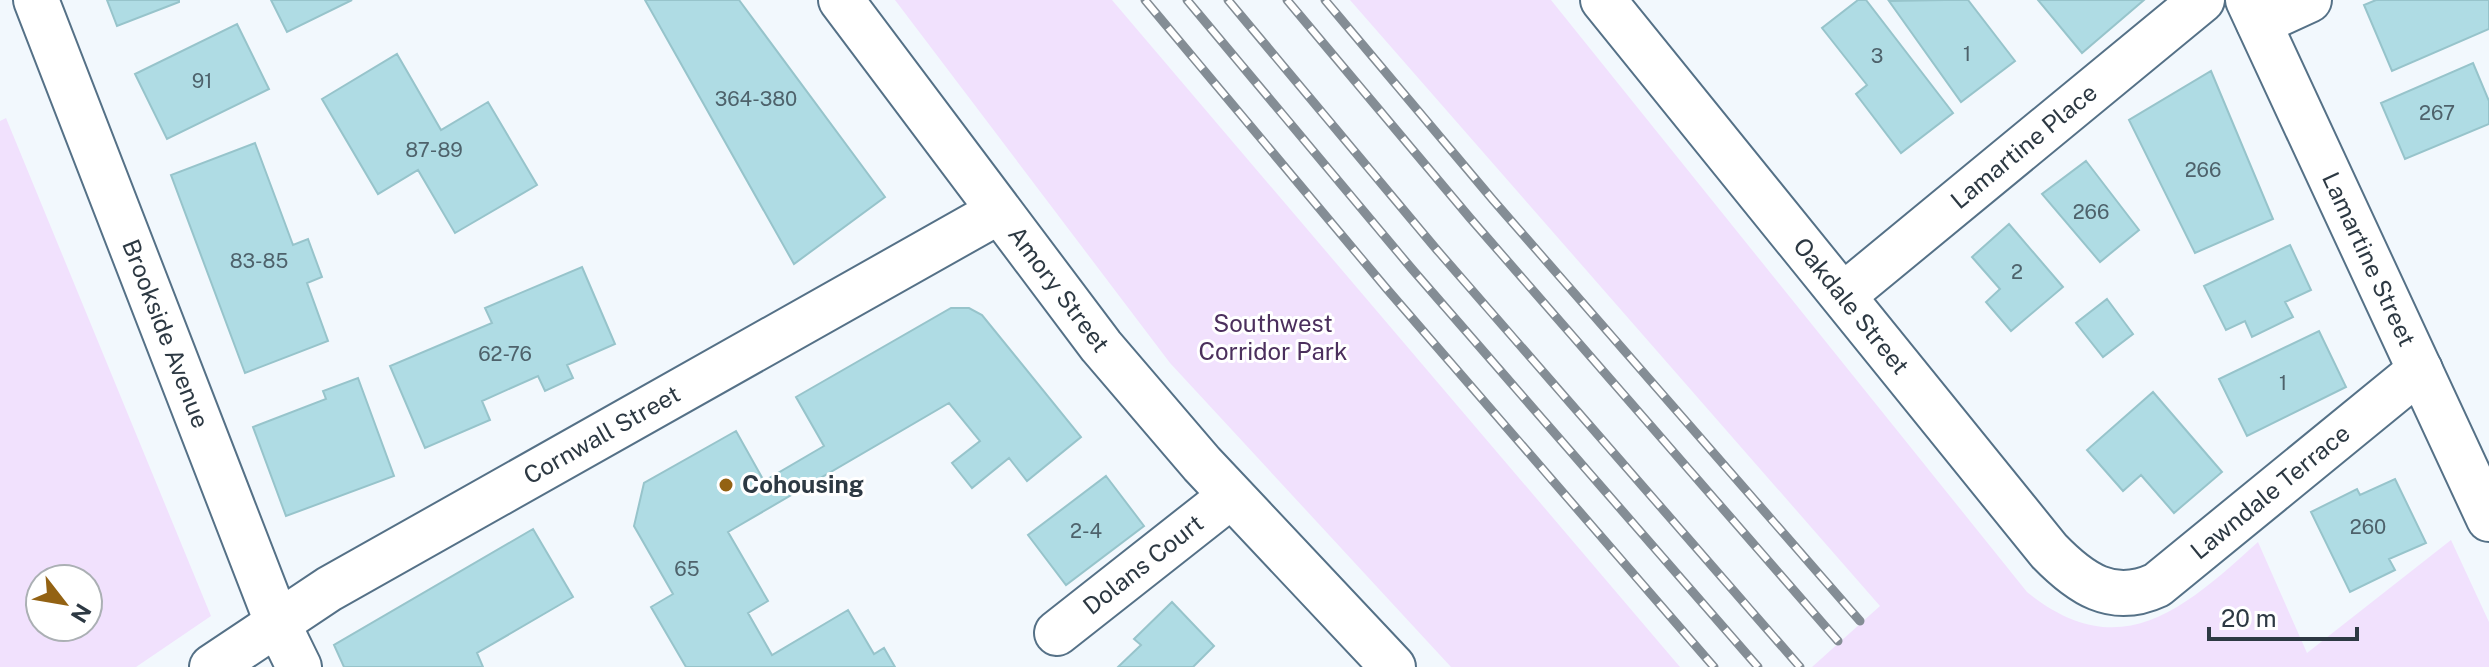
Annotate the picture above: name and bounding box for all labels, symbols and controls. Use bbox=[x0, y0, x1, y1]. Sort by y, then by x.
house number: 1 bbox=[1963, 42, 1971, 66]
house number: 3 bbox=[1871, 44, 1883, 68]
house number: 91 bbox=[192, 69, 212, 93]
street label: Lamartine Place bbox=[1945, 77, 2102, 214]
house number: 364-380 bbox=[715, 87, 797, 111]
house number: 267 bbox=[2419, 101, 2455, 125]
house number: 87-89 bbox=[405, 138, 463, 162]
house number: 266 bbox=[2185, 158, 2221, 182]
street label: Lamartine Street bbox=[2317, 168, 2422, 350]
house number: 266 bbox=[2073, 200, 2109, 224]
street label: Amory Street bbox=[1003, 220, 1115, 357]
street label: Oakdale Street bbox=[1788, 232, 1915, 379]
street label: Brookside Avenue bbox=[117, 235, 215, 432]
house number: 83-85 bbox=[230, 249, 288, 273]
house number: 2 bbox=[2011, 260, 2023, 284]
park label: Southwest Corridor Park bbox=[1198, 309, 1348, 365]
house number: 62-76 bbox=[478, 342, 532, 366]
house number: 1 bbox=[2279, 371, 2287, 395]
street label: Cornwall Street bbox=[518, 379, 685, 489]
street label: Lawndale Terrace bbox=[2185, 418, 2355, 565]
place label: Cohousing bbox=[742, 470, 864, 498]
marker: Cohousing bbox=[717, 476, 735, 494]
street label: Dolans Court bbox=[1077, 508, 1208, 620]
house number: 260 bbox=[2350, 515, 2386, 539]
house number: 2-4 bbox=[1070, 519, 1102, 543]
house number: 65 bbox=[674, 557, 700, 581]
north arrow bbox=[24, 563, 104, 643]
scale bar bbox=[2209, 591, 2357, 641]
text: N bbox=[66, 599, 97, 627]
text: 20 m bbox=[2221, 604, 2277, 632]

